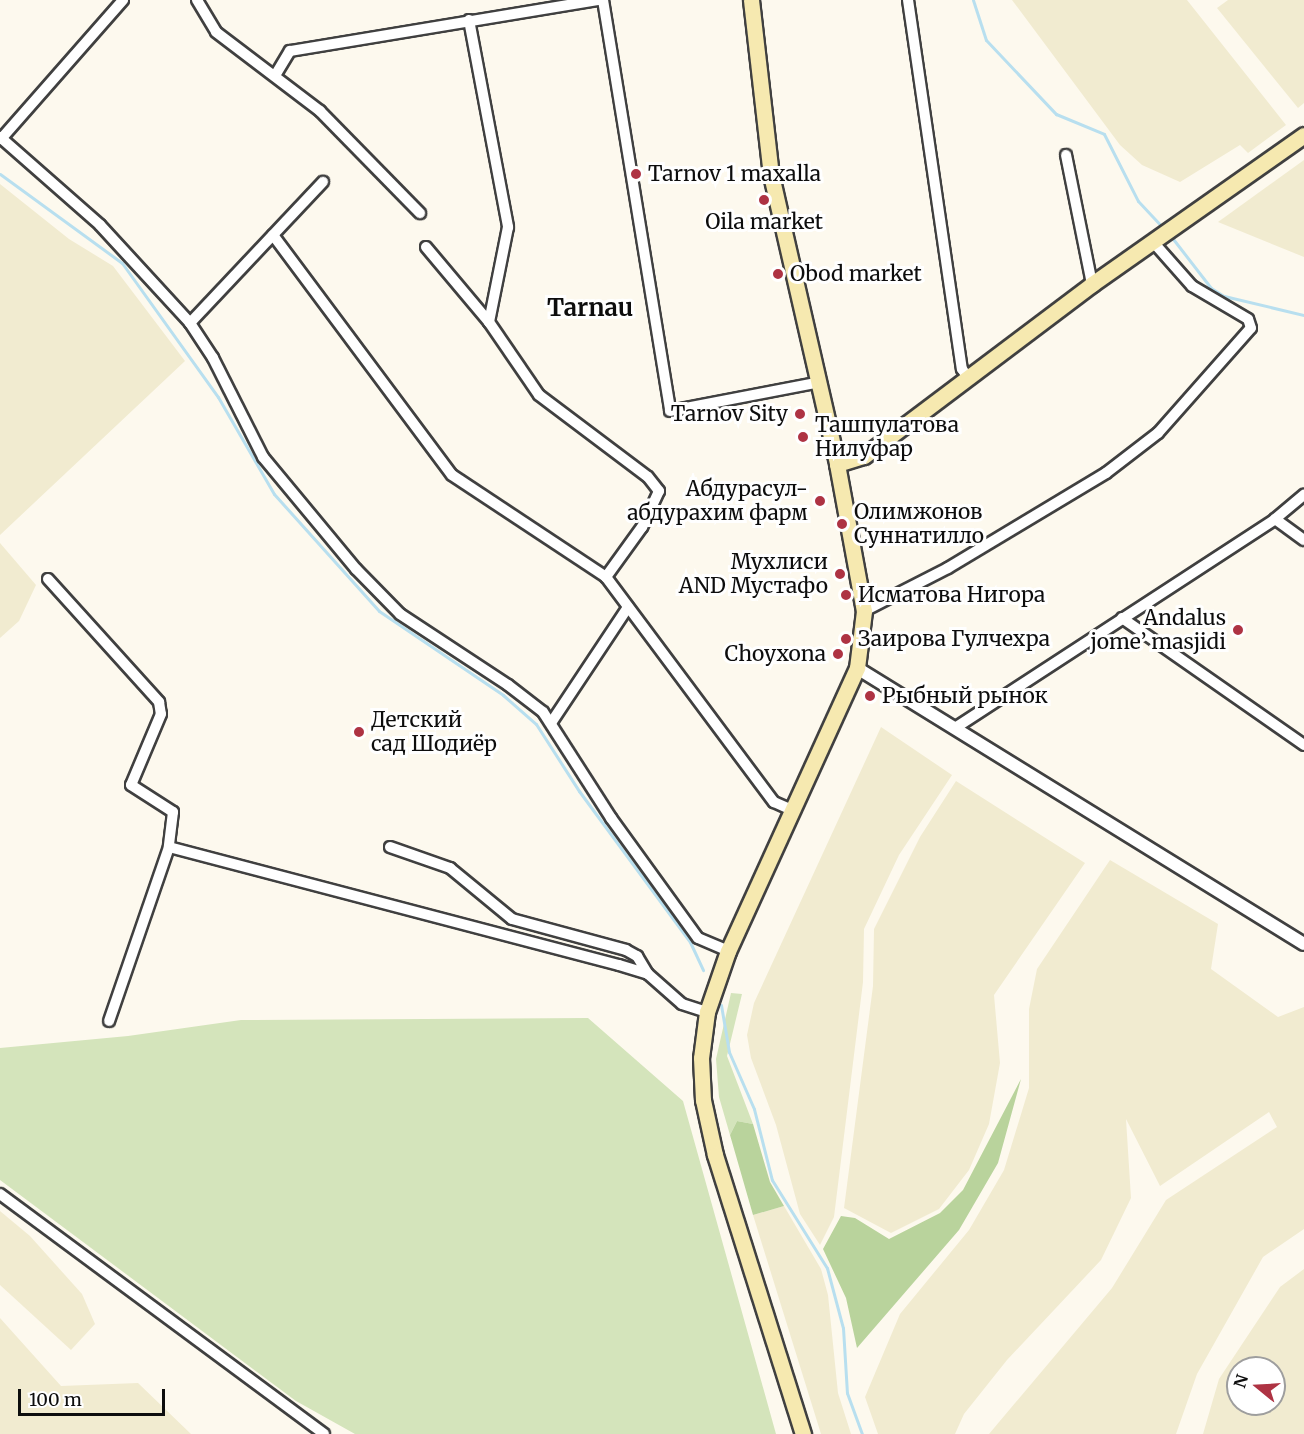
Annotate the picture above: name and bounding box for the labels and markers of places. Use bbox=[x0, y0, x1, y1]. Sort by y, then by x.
place label: Tarnov 1 maxalla bbox=[648, 161, 821, 187]
marker: Tarnov 1 maxalla bbox=[629, 167, 643, 181]
marker: Oila market bbox=[757, 193, 771, 207]
place label: Oila market bbox=[705, 209, 823, 235]
place label: Obod market bbox=[790, 261, 922, 287]
marker: Obod market bbox=[771, 267, 785, 281]
place label: Tarnov Sity bbox=[671, 401, 788, 427]
marker: Tarnov Sity bbox=[793, 407, 807, 421]
place label: Ташпулатова Нилуфар bbox=[815, 412, 959, 462]
marker: Ташпулатова Нилуфар bbox=[796, 430, 810, 444]
place label: Абдурасул- абдурахим фарм bbox=[627, 476, 808, 526]
marker: Абдурасул- абдурахим фарм bbox=[813, 494, 827, 508]
place label: Олимжонов Суннатилло bbox=[854, 499, 984, 549]
marker: Олимжонов Суннатилло bbox=[835, 517, 849, 531]
place label: Мухлиси AND Мустафо bbox=[679, 549, 828, 599]
marker: Мухлиси AND Мустафо bbox=[833, 567, 847, 581]
place label: Исматова Нигора bbox=[858, 582, 1045, 608]
marker: Исматова Нигора bbox=[839, 588, 853, 602]
place label: Andalus jome’ masjidi bbox=[1090, 605, 1226, 655]
marker: Andalus jome’ masjidi bbox=[1231, 623, 1245, 637]
place label: Заирова Гулчехра bbox=[858, 626, 1050, 652]
marker: Заирова Гулчехра bbox=[839, 632, 853, 646]
place label: Choyxona bbox=[725, 641, 826, 667]
marker: Choyxona bbox=[831, 647, 845, 661]
place label: Рыбный рынок bbox=[882, 683, 1048, 709]
marker: Рыбный рынок bbox=[863, 689, 877, 703]
place label: Детский сад Шодиёр bbox=[371, 707, 497, 757]
marker: Детский сад Шодиёр bbox=[352, 725, 366, 739]

